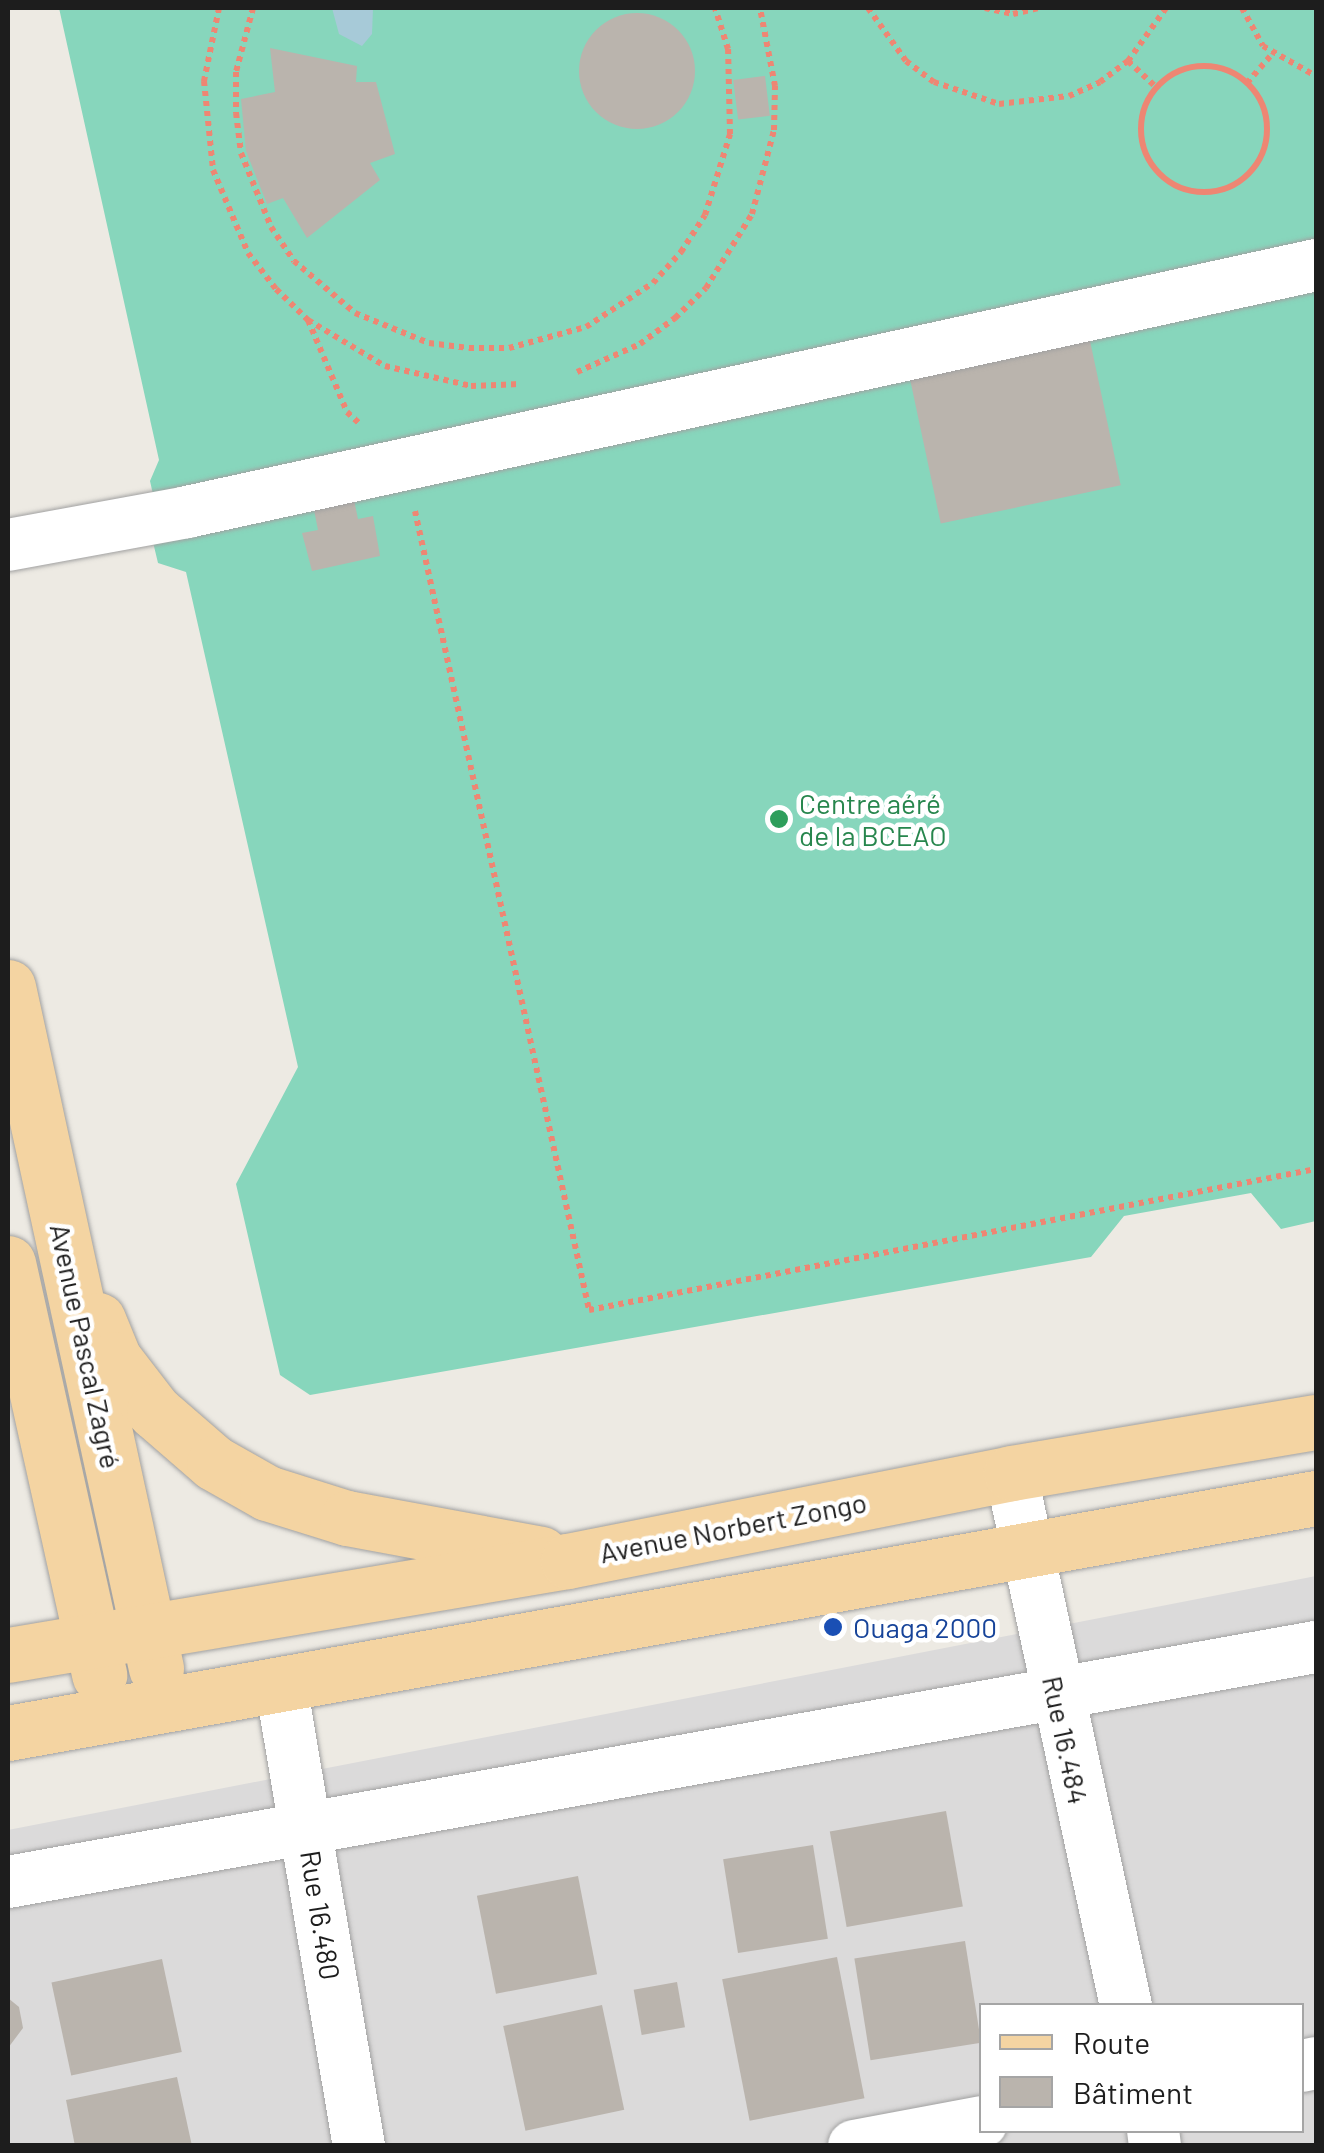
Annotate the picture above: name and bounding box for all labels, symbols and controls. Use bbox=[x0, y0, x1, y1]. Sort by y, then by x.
place label: Centre aéré de la BCEAO bbox=[799, 786, 947, 852]
marker: Centre aéré de la BCEAO bbox=[768, 808, 790, 830]
street label: Avenue Pascal Zagré bbox=[44, 1221, 128, 1471]
street label: Avenue Norbert Zongo bbox=[597, 1485, 869, 1569]
place label: Ouaga 2000 bbox=[853, 1610, 997, 1644]
marker: Ouaga 2000 bbox=[822, 1616, 844, 1638]
street label: Rue 16.484 bbox=[1036, 1673, 1096, 1807]
street label: Rue 16.480 bbox=[294, 1848, 348, 1982]
legend bbox=[979, 2003, 1304, 2133]
text: Route bbox=[1073, 2024, 1150, 2060]
text: Bâtiment bbox=[1073, 2074, 1193, 2110]

